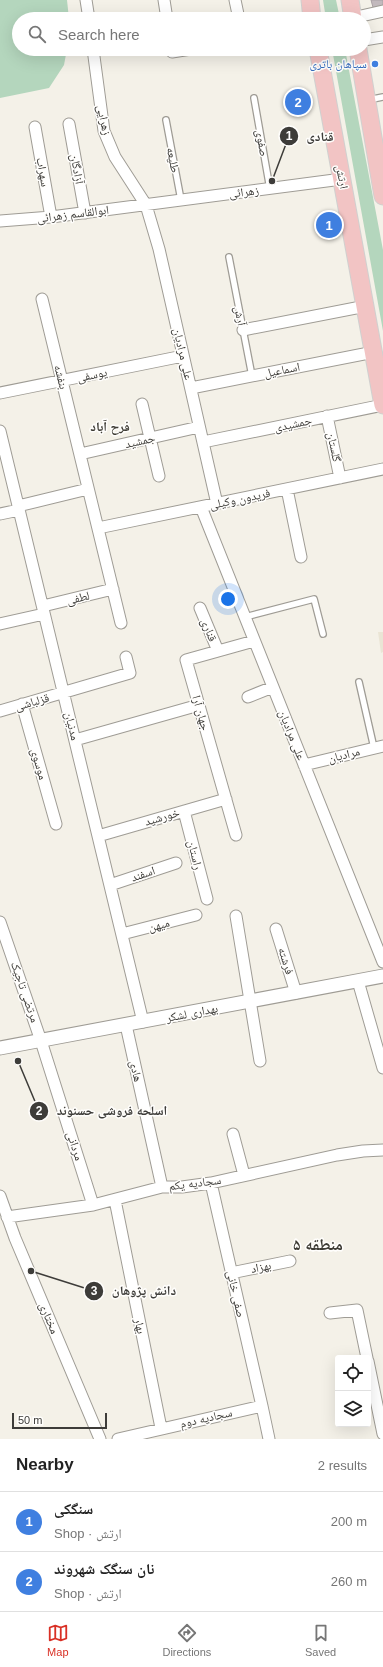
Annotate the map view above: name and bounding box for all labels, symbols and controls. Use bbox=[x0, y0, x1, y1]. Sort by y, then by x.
search box bbox=[12, 12, 371, 56]
icon: search bbox=[26, 23, 48, 45]
text: Search here bbox=[58, 26, 140, 43]
place label: سپاهان باتری bbox=[310, 57, 367, 71]
marker: سپاهان باتری bbox=[370, 59, 380, 69]
pin: 2 bbox=[285, 87, 311, 117]
street label: زهرایی bbox=[94, 103, 114, 137]
callout: قنادی bbox=[279, 123, 342, 148]
street label: صفوی bbox=[253, 128, 271, 158]
text: 1 bbox=[286, 129, 293, 143]
text: قنادی bbox=[306, 129, 334, 144]
street label: طلیعه bbox=[163, 146, 182, 174]
street label: آزادگان bbox=[67, 153, 87, 186]
street label: سهراب bbox=[33, 156, 52, 188]
street label: ارتش bbox=[333, 164, 351, 190]
street label: زهرائی bbox=[228, 183, 260, 201]
street label: ابوالقاسم زهرائی bbox=[36, 203, 110, 226]
pin: 1 bbox=[316, 210, 342, 240]
street label: آرش bbox=[231, 305, 249, 328]
street label: علی مرادیان bbox=[170, 327, 196, 381]
street label: اسماعیل bbox=[263, 360, 301, 381]
street label: بنفشه bbox=[51, 363, 71, 391]
street label: یوسفی bbox=[76, 365, 109, 385]
street label: جمشیدی bbox=[273, 413, 313, 435]
district label: فرح آباد bbox=[90, 419, 130, 435]
street label: جمشید bbox=[124, 431, 157, 451]
street label: گلستان bbox=[324, 431, 344, 463]
street label: فریدون وکیلی bbox=[208, 486, 272, 512]
street label: لطفی bbox=[65, 588, 91, 608]
your location bbox=[218, 589, 238, 609]
street label: قناری bbox=[198, 616, 220, 644]
street label: قزلباشی bbox=[13, 690, 51, 714]
street label: جهان آرا bbox=[189, 694, 213, 733]
street label: علی مرادیان bbox=[275, 708, 308, 762]
street label: مدنیان bbox=[62, 710, 82, 742]
street label: مرادیان bbox=[327, 744, 361, 766]
street label: موسوی bbox=[28, 747, 50, 781]
street label: خورشید bbox=[143, 805, 182, 829]
street label: راستان bbox=[185, 839, 205, 871]
street label: اسفند bbox=[129, 863, 157, 885]
street label: میهن bbox=[147, 916, 171, 935]
street label: فرشته bbox=[275, 946, 297, 976]
street label: مرتضی تاجیک bbox=[8, 960, 42, 1024]
street label: بهداری لشکر bbox=[164, 1001, 219, 1025]
street label: هادی bbox=[127, 1059, 145, 1083]
callout: اسلحه فروشی حسنوند bbox=[29, 1098, 176, 1123]
text: اسلحه فروشی حسنوند bbox=[57, 1103, 167, 1119]
text: 2 bbox=[36, 1104, 43, 1118]
street label: مردانی bbox=[64, 1130, 86, 1162]
street label: سجادیه یکم bbox=[168, 1173, 222, 1194]
district label: منطقه ۵ bbox=[293, 1236, 343, 1253]
street label: بهزاد bbox=[250, 1258, 272, 1276]
street label: صفی خانی bbox=[224, 1269, 248, 1319]
callout: دانش پژوهان bbox=[84, 1278, 184, 1303]
text: دانش پژوهان bbox=[112, 1283, 177, 1299]
text: 3 bbox=[91, 1284, 98, 1298]
street label: مختاری bbox=[36, 1300, 62, 1336]
street label: بهار bbox=[131, 1316, 148, 1335]
map controls bbox=[335, 1355, 371, 1427]
button: locate bbox=[335, 1355, 371, 1391]
button: layers bbox=[335, 1391, 371, 1427]
street label: سجادیه دوم bbox=[178, 1405, 234, 1432]
scale bar bbox=[12, 1411, 107, 1430]
text: 50 m bbox=[18, 1414, 42, 1426]
text: Nearby bbox=[16, 1455, 74, 1474]
text: 2 results bbox=[318, 1458, 367, 1473]
text: سنگکی bbox=[54, 1500, 93, 1517]
text: 1 bbox=[25, 1514, 33, 1529]
text: 200 m bbox=[331, 1514, 367, 1529]
text: Shop · ارتش bbox=[54, 1526, 122, 1541]
text: نان سنگک شهروند bbox=[54, 1560, 154, 1577]
text: 2 bbox=[25, 1574, 33, 1589]
text: 260 m bbox=[331, 1574, 367, 1589]
text: Shop · ارتش bbox=[54, 1586, 122, 1601]
tab: Map bbox=[47, 1622, 69, 1658]
tab: Directions bbox=[162, 1622, 211, 1658]
tab: Saved bbox=[305, 1622, 336, 1658]

